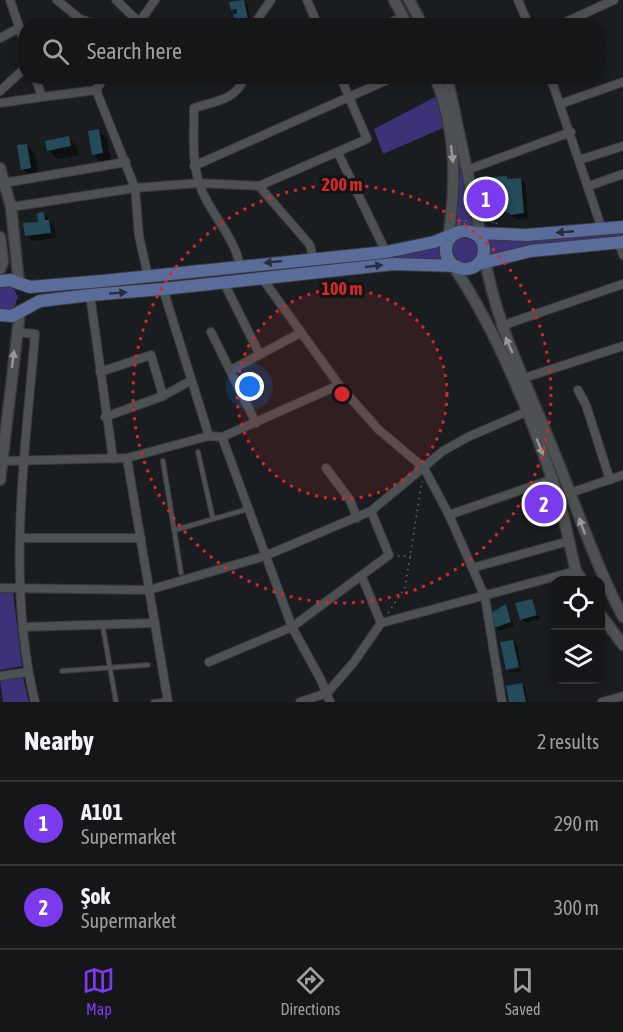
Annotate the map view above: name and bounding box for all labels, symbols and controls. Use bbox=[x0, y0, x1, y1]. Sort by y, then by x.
search box bbox=[18, 18, 605, 84]
icon: search bbox=[39, 35, 72, 68]
text: Search here bbox=[87, 38, 182, 64]
one-way arrow bbox=[448, 144, 457, 163]
text: 200 m bbox=[322, 174, 362, 195]
pin: 1 bbox=[466, 176, 506, 222]
one-way arrow bbox=[555, 227, 574, 237]
one-way arrow bbox=[263, 258, 282, 267]
one-way arrow bbox=[365, 261, 384, 271]
text: 100 m bbox=[322, 278, 362, 299]
one-way arrow bbox=[108, 288, 127, 297]
one-way arrow bbox=[505, 336, 514, 353]
one-way arrow bbox=[8, 350, 17, 369]
your location bbox=[235, 372, 264, 401]
centre of rings bbox=[332, 384, 352, 404]
one-way arrow bbox=[535, 439, 545, 457]
pin: 2 bbox=[524, 482, 564, 526]
one-way arrow bbox=[577, 517, 586, 535]
map controls bbox=[551, 576, 605, 684]
button: locate bbox=[551, 576, 605, 630]
button: layers bbox=[551, 630, 605, 684]
text: Nearby bbox=[24, 726, 94, 756]
text: 2 results bbox=[537, 730, 599, 753]
text: A101 bbox=[81, 799, 123, 825]
text: 1 bbox=[39, 812, 48, 835]
text: 290 m bbox=[554, 812, 599, 835]
text: Supermarket bbox=[81, 825, 176, 848]
text: Şok bbox=[81, 883, 110, 909]
text: 2 bbox=[39, 896, 48, 919]
text: 300 m bbox=[554, 896, 599, 919]
text: Supermarket bbox=[81, 909, 176, 932]
tab: Map bbox=[82, 964, 115, 1018]
tab: Directions bbox=[280, 964, 340, 1018]
tab: Saved bbox=[505, 964, 540, 1018]

